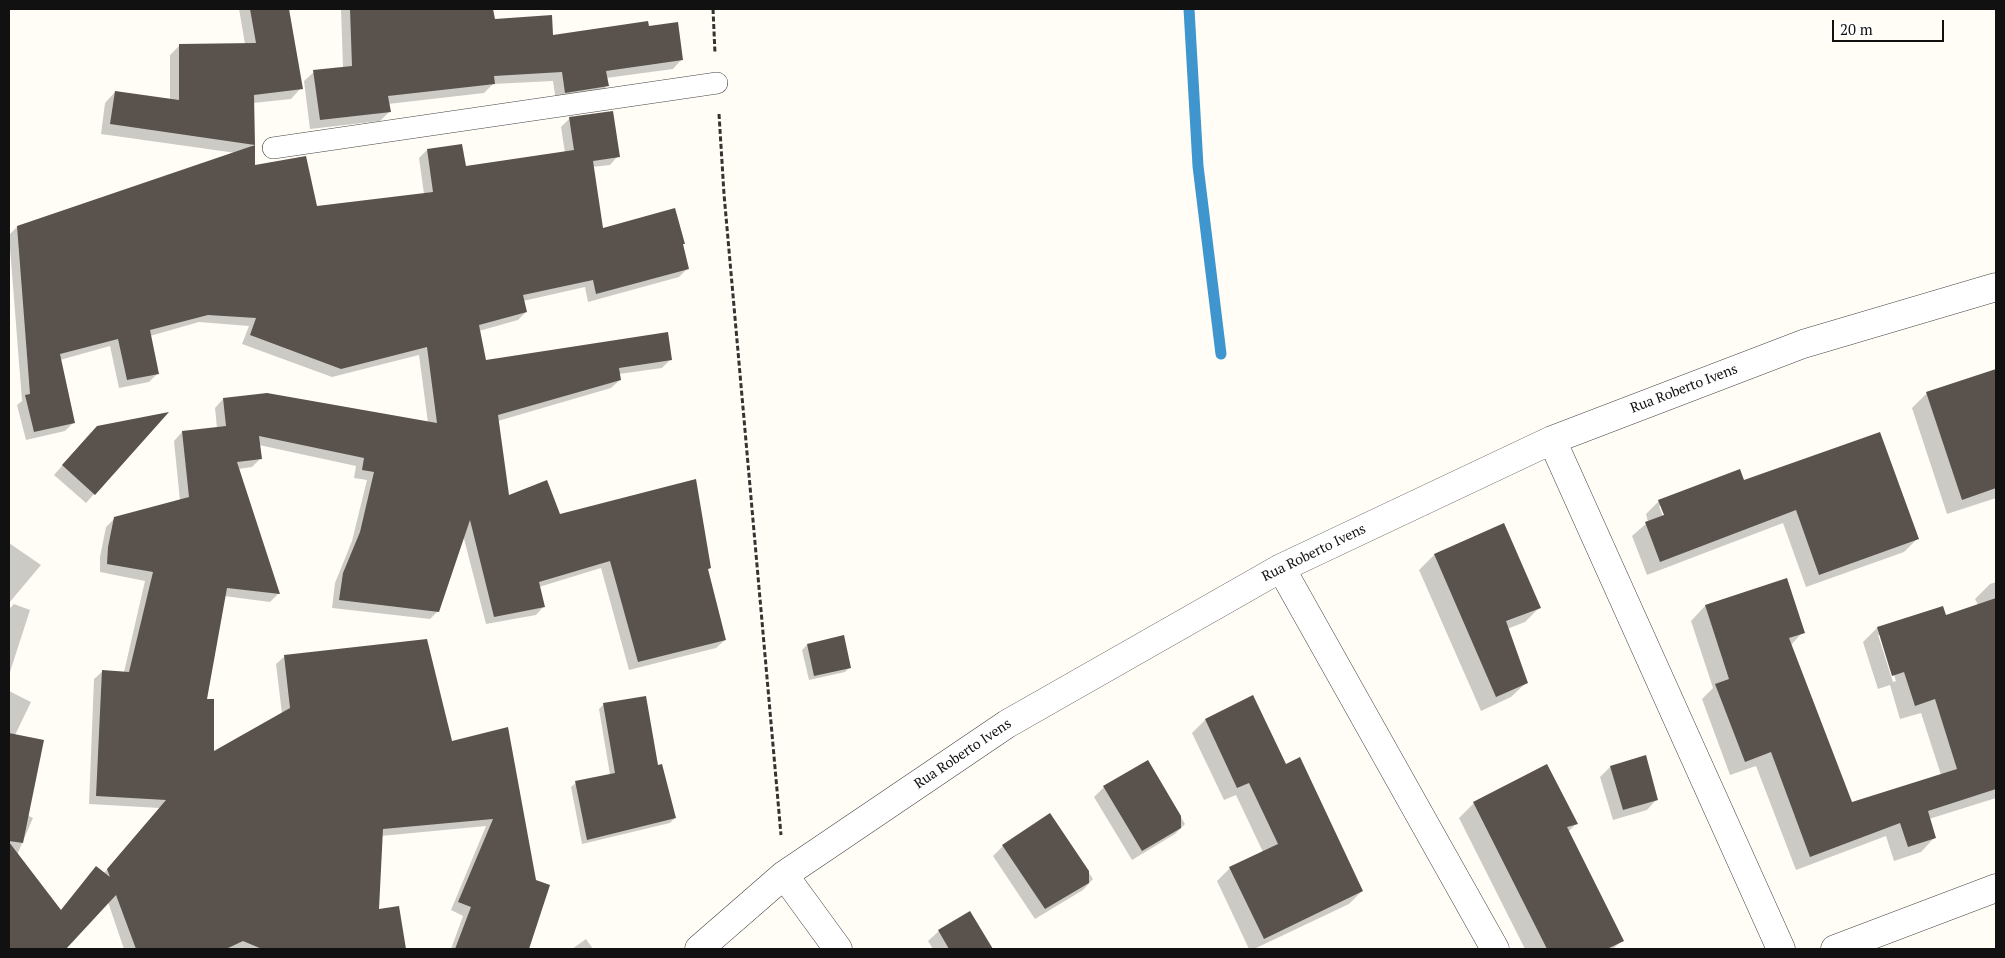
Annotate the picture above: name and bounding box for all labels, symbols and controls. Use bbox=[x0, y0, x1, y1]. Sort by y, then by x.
scale bar bbox=[1835, 10, 1948, 42]
text: 20 m bbox=[1840, 19, 1873, 39]
street label: Rua Roberto Ivens bbox=[1628, 361, 1740, 417]
street label: Rua Roberto Ivens bbox=[1259, 521, 1369, 585]
street label: Rua Roberto Ivens bbox=[911, 715, 1015, 793]

